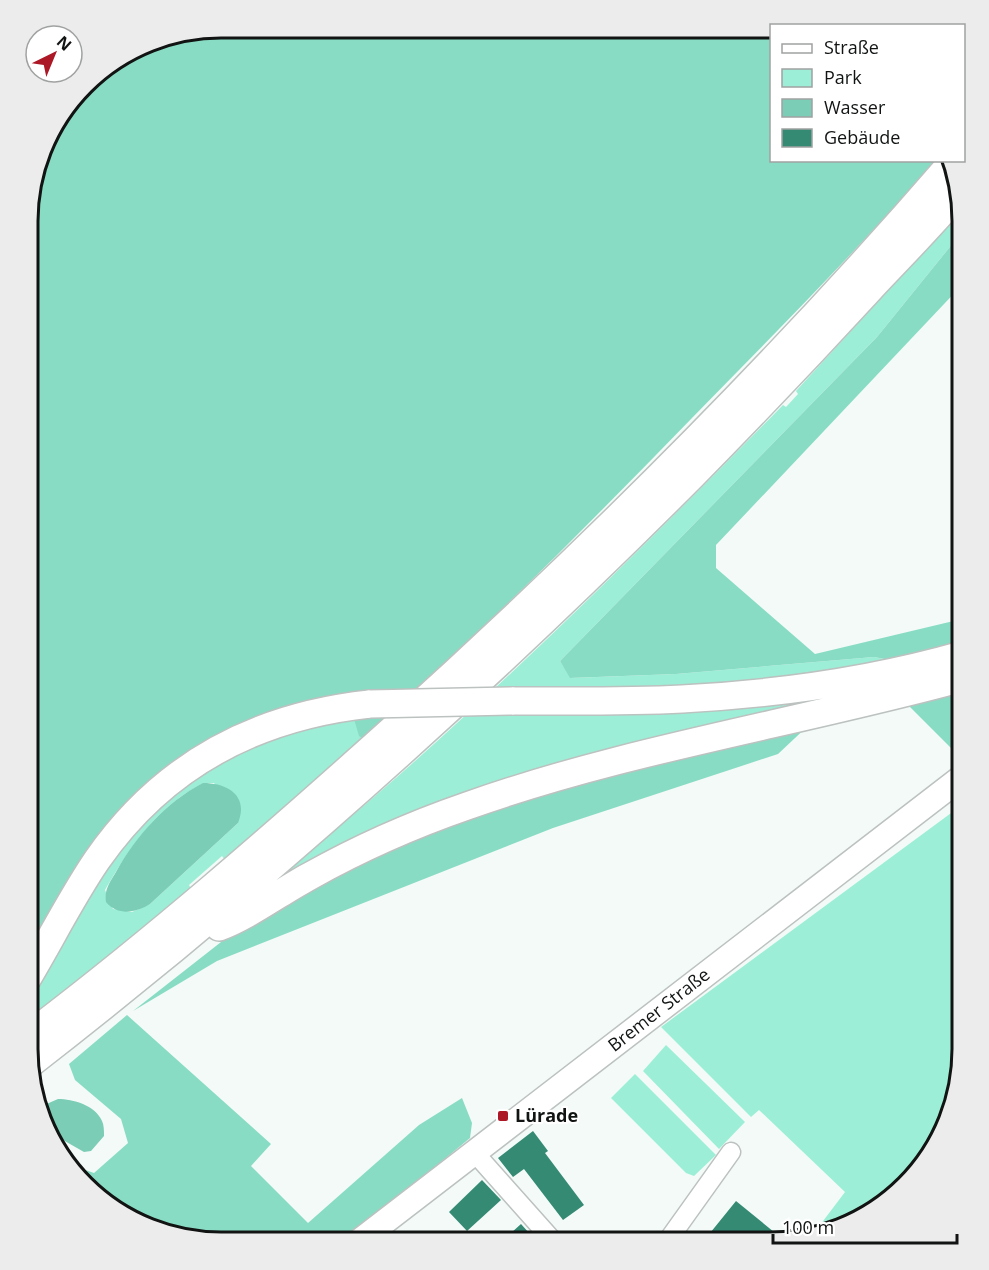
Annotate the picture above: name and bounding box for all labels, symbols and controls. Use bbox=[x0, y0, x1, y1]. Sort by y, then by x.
north arrow bbox=[24, 24, 84, 84]
legend bbox=[770, 24, 965, 162]
text: N bbox=[52, 31, 76, 56]
text: Straße bbox=[824, 35, 879, 59]
text: Park bbox=[824, 65, 862, 89]
text: Wasser bbox=[824, 95, 886, 119]
text: Gebäude bbox=[824, 125, 900, 149]
street label: Bremer Straße bbox=[603, 962, 714, 1056]
place label: Lürade bbox=[515, 1103, 578, 1127]
marker: Lürade bbox=[496, 1109, 510, 1123]
scale bar bbox=[773, 1207, 958, 1245]
text: 100 m bbox=[782, 1215, 834, 1239]

